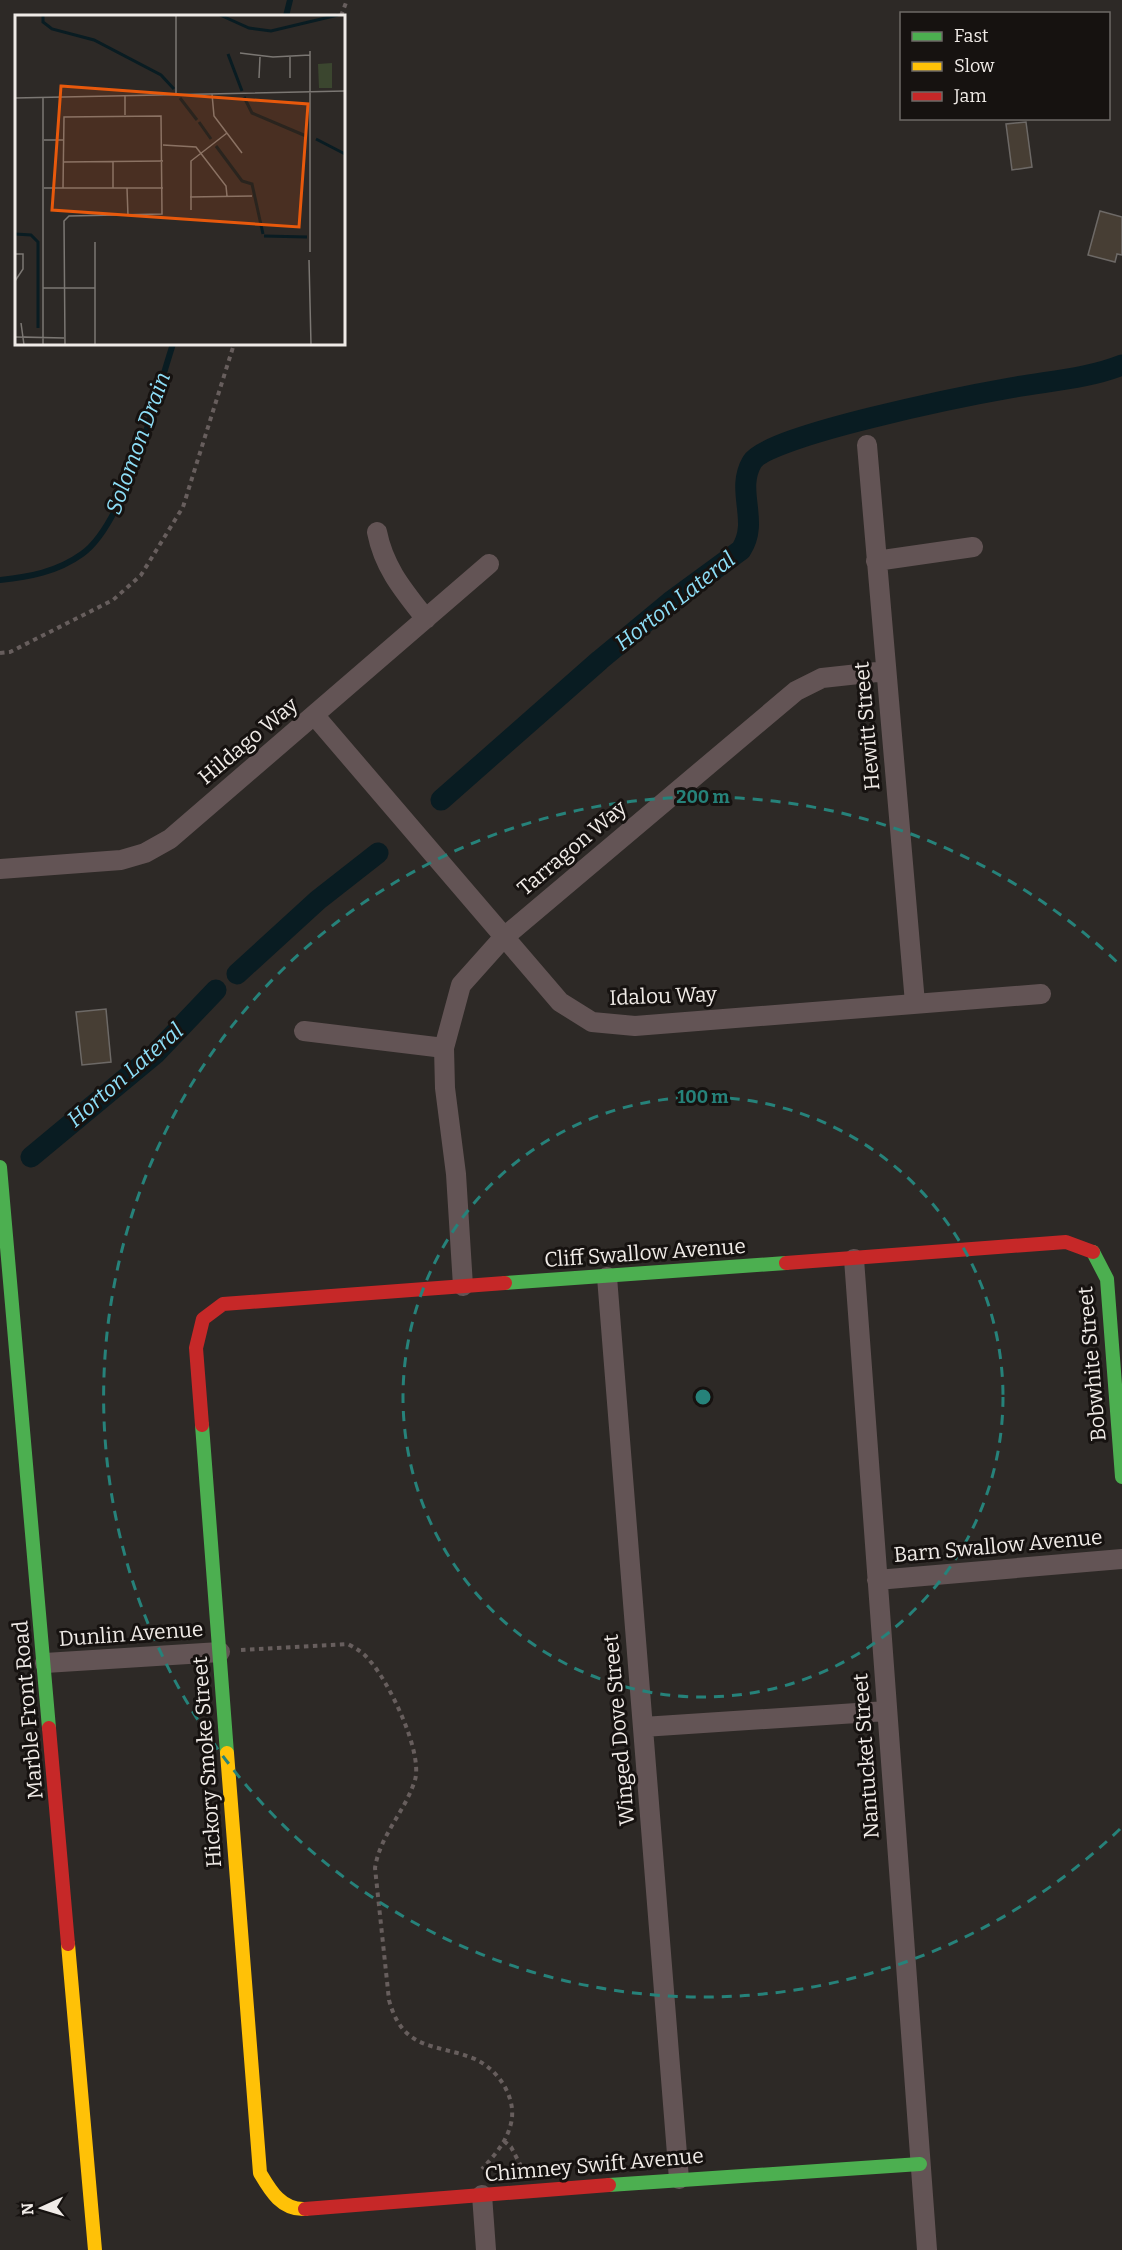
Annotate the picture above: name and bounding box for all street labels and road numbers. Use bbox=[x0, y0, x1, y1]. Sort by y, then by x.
street label: Hewitt Street bbox=[848, 660, 886, 791]
street label: Hildago Way bbox=[193, 691, 304, 790]
street label: Tarragon Way bbox=[512, 794, 633, 901]
street label: Idalou Way bbox=[609, 981, 718, 1011]
street label: Cliff Swallow Avenue bbox=[543, 1233, 747, 1273]
street label: Bobwhite Street bbox=[1072, 1285, 1112, 1443]
street label: Barn Swallow Avenue bbox=[893, 1524, 1103, 1568]
street label: Dunlin Avenue bbox=[58, 1616, 204, 1652]
street label: Marble Front Road bbox=[7, 1619, 49, 1801]
street label: Winged Dove Street bbox=[598, 1633, 640, 1827]
street label: Hickory Smoke Street bbox=[187, 1655, 227, 1868]
street label: Nantucket Street bbox=[847, 1672, 885, 1840]
street label: Chimney Swift Avenue bbox=[483, 2142, 705, 2188]

